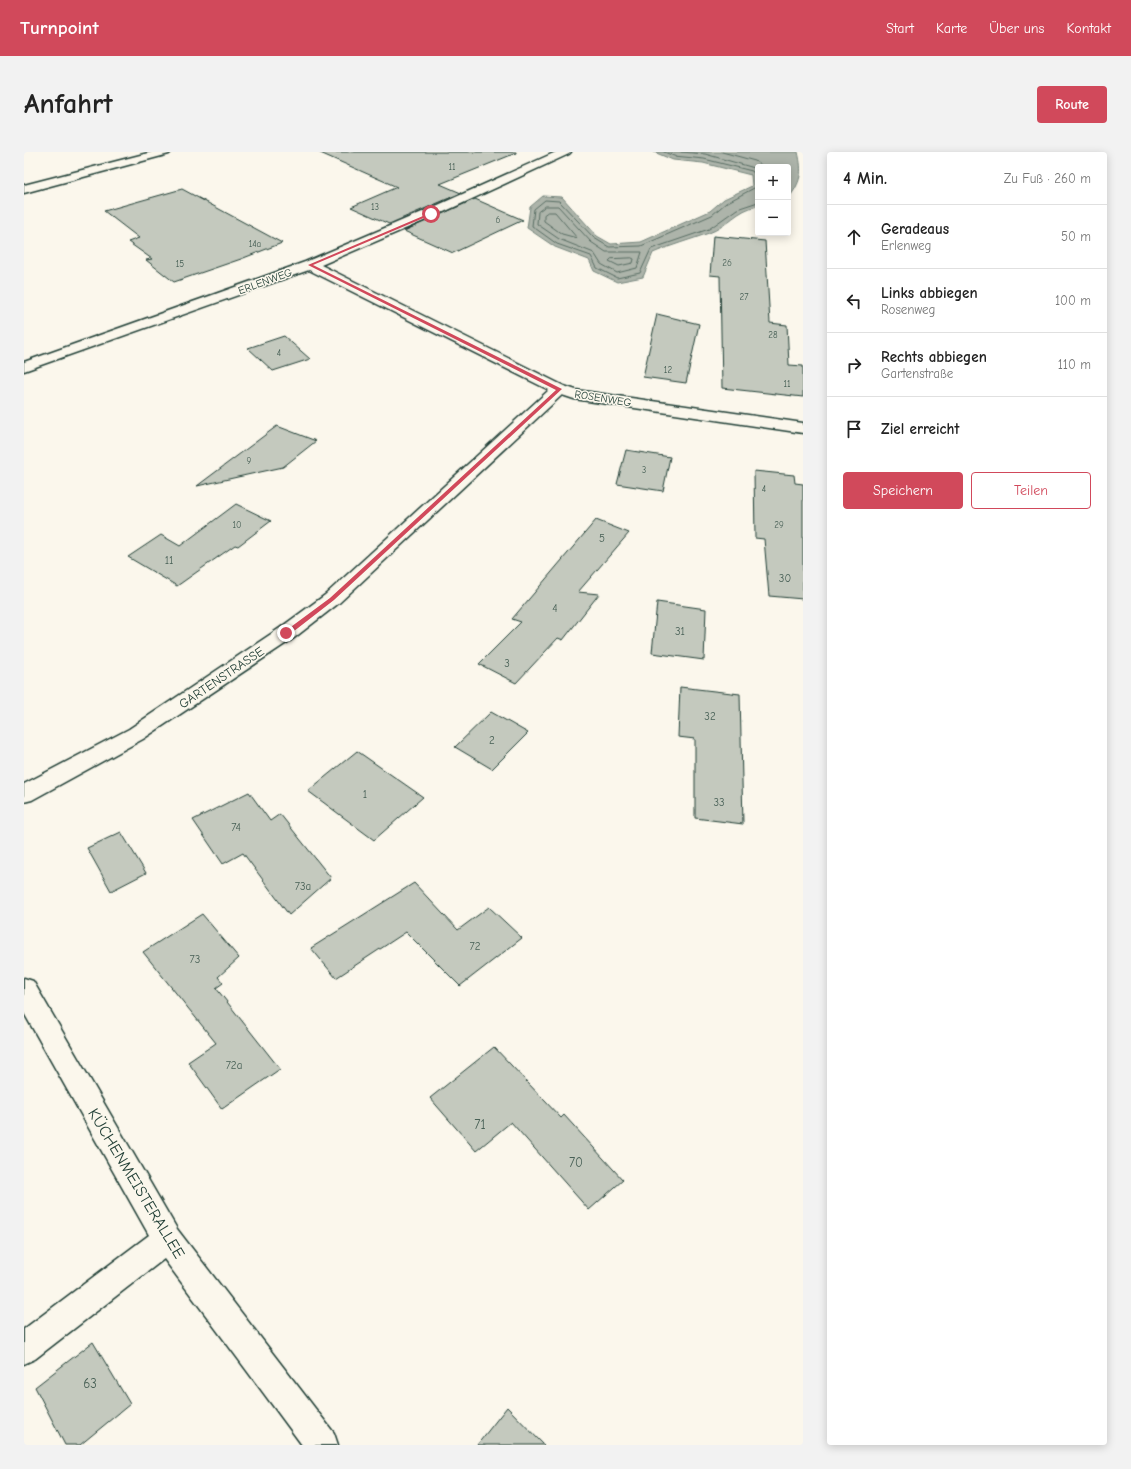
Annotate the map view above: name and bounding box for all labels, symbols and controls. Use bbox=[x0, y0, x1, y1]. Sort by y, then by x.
text: Turnpoint bbox=[20, 17, 99, 39]
text: Start bbox=[886, 20, 914, 37]
text: Karte bbox=[936, 20, 967, 37]
text: Über uns bbox=[989, 20, 1044, 37]
text: Kontakt bbox=[1066, 20, 1111, 37]
button: Route bbox=[1037, 86, 1107, 123]
text: Anfahrt bbox=[24, 88, 113, 120]
house number: 11 bbox=[448, 162, 456, 172]
map controls bbox=[755, 164, 791, 236]
button: + bbox=[755, 164, 791, 200]
text: 4 Min. bbox=[843, 169, 887, 188]
text: Zu Fuß · 260 m bbox=[1004, 171, 1091, 186]
button: − bbox=[755, 200, 791, 236]
house number: 13 bbox=[371, 202, 379, 212]
route start bbox=[422, 205, 440, 223]
house number: 6 bbox=[496, 215, 501, 225]
text: Geradeaus bbox=[881, 220, 949, 238]
icon: ahead bbox=[843, 226, 865, 248]
text: 50 m bbox=[1061, 229, 1091, 244]
text: Erlenweg bbox=[881, 238, 932, 253]
house number: 14a bbox=[249, 239, 261, 249]
house number: 26 bbox=[722, 258, 732, 268]
house number: 15 bbox=[176, 259, 184, 269]
street label: ERLENWEG bbox=[236, 266, 294, 297]
text: Links abbiegen bbox=[881, 284, 978, 302]
icon: left bbox=[843, 290, 865, 312]
house number: 27 bbox=[740, 292, 749, 302]
text: 100 m bbox=[1055, 293, 1091, 308]
text: Rosenweg bbox=[881, 302, 935, 317]
house number: 28 bbox=[768, 330, 778, 340]
house number: 4 bbox=[277, 348, 281, 358]
text: Rechts abbiegen bbox=[881, 348, 987, 366]
icon: right bbox=[843, 354, 865, 376]
text: 110 m bbox=[1058, 357, 1091, 372]
house number: 12 bbox=[664, 365, 672, 375]
text: Gartenstraße bbox=[881, 366, 953, 381]
house number: 11 bbox=[783, 379, 791, 389]
street label: ROSENWEG bbox=[574, 388, 632, 409]
icon: arrive bbox=[843, 418, 865, 440]
text: Ziel erreicht bbox=[881, 420, 959, 438]
house number: 9 bbox=[247, 456, 252, 466]
house number: 3 bbox=[642, 465, 646, 475]
button: Speichern bbox=[843, 472, 963, 509]
button: Teilen bbox=[971, 472, 1091, 509]
house number: 4 bbox=[762, 484, 766, 494]
house number: 10 bbox=[232, 520, 242, 530]
house number: 29 bbox=[774, 520, 784, 530]
house number: 5 bbox=[599, 532, 605, 545]
house number: 11 bbox=[165, 554, 173, 567]
house number: 30 bbox=[779, 572, 791, 585]
house number: 4 bbox=[552, 602, 558, 615]
route end bbox=[277, 624, 295, 642]
house number: 31 bbox=[675, 625, 685, 638]
street label: GARTENSTRASSE bbox=[176, 643, 267, 711]
house number: 3 bbox=[504, 657, 510, 670]
house number: 32 bbox=[704, 710, 716, 723]
house number: 2 bbox=[489, 734, 495, 747]
house number: 1 bbox=[363, 788, 367, 801]
house number: 33 bbox=[713, 796, 725, 809]
house number: 74 bbox=[231, 821, 241, 834]
house number: 73a bbox=[295, 880, 311, 893]
house number: 72 bbox=[470, 940, 481, 953]
house number: 73 bbox=[190, 953, 200, 966]
house number: 72a bbox=[226, 1059, 242, 1072]
street label: KÜCHENMEISTERALLEE bbox=[84, 1105, 188, 1262]
house number: 71 bbox=[474, 1117, 486, 1132]
house number: 70 bbox=[569, 1155, 583, 1170]
house number: 63 bbox=[83, 1376, 97, 1391]

